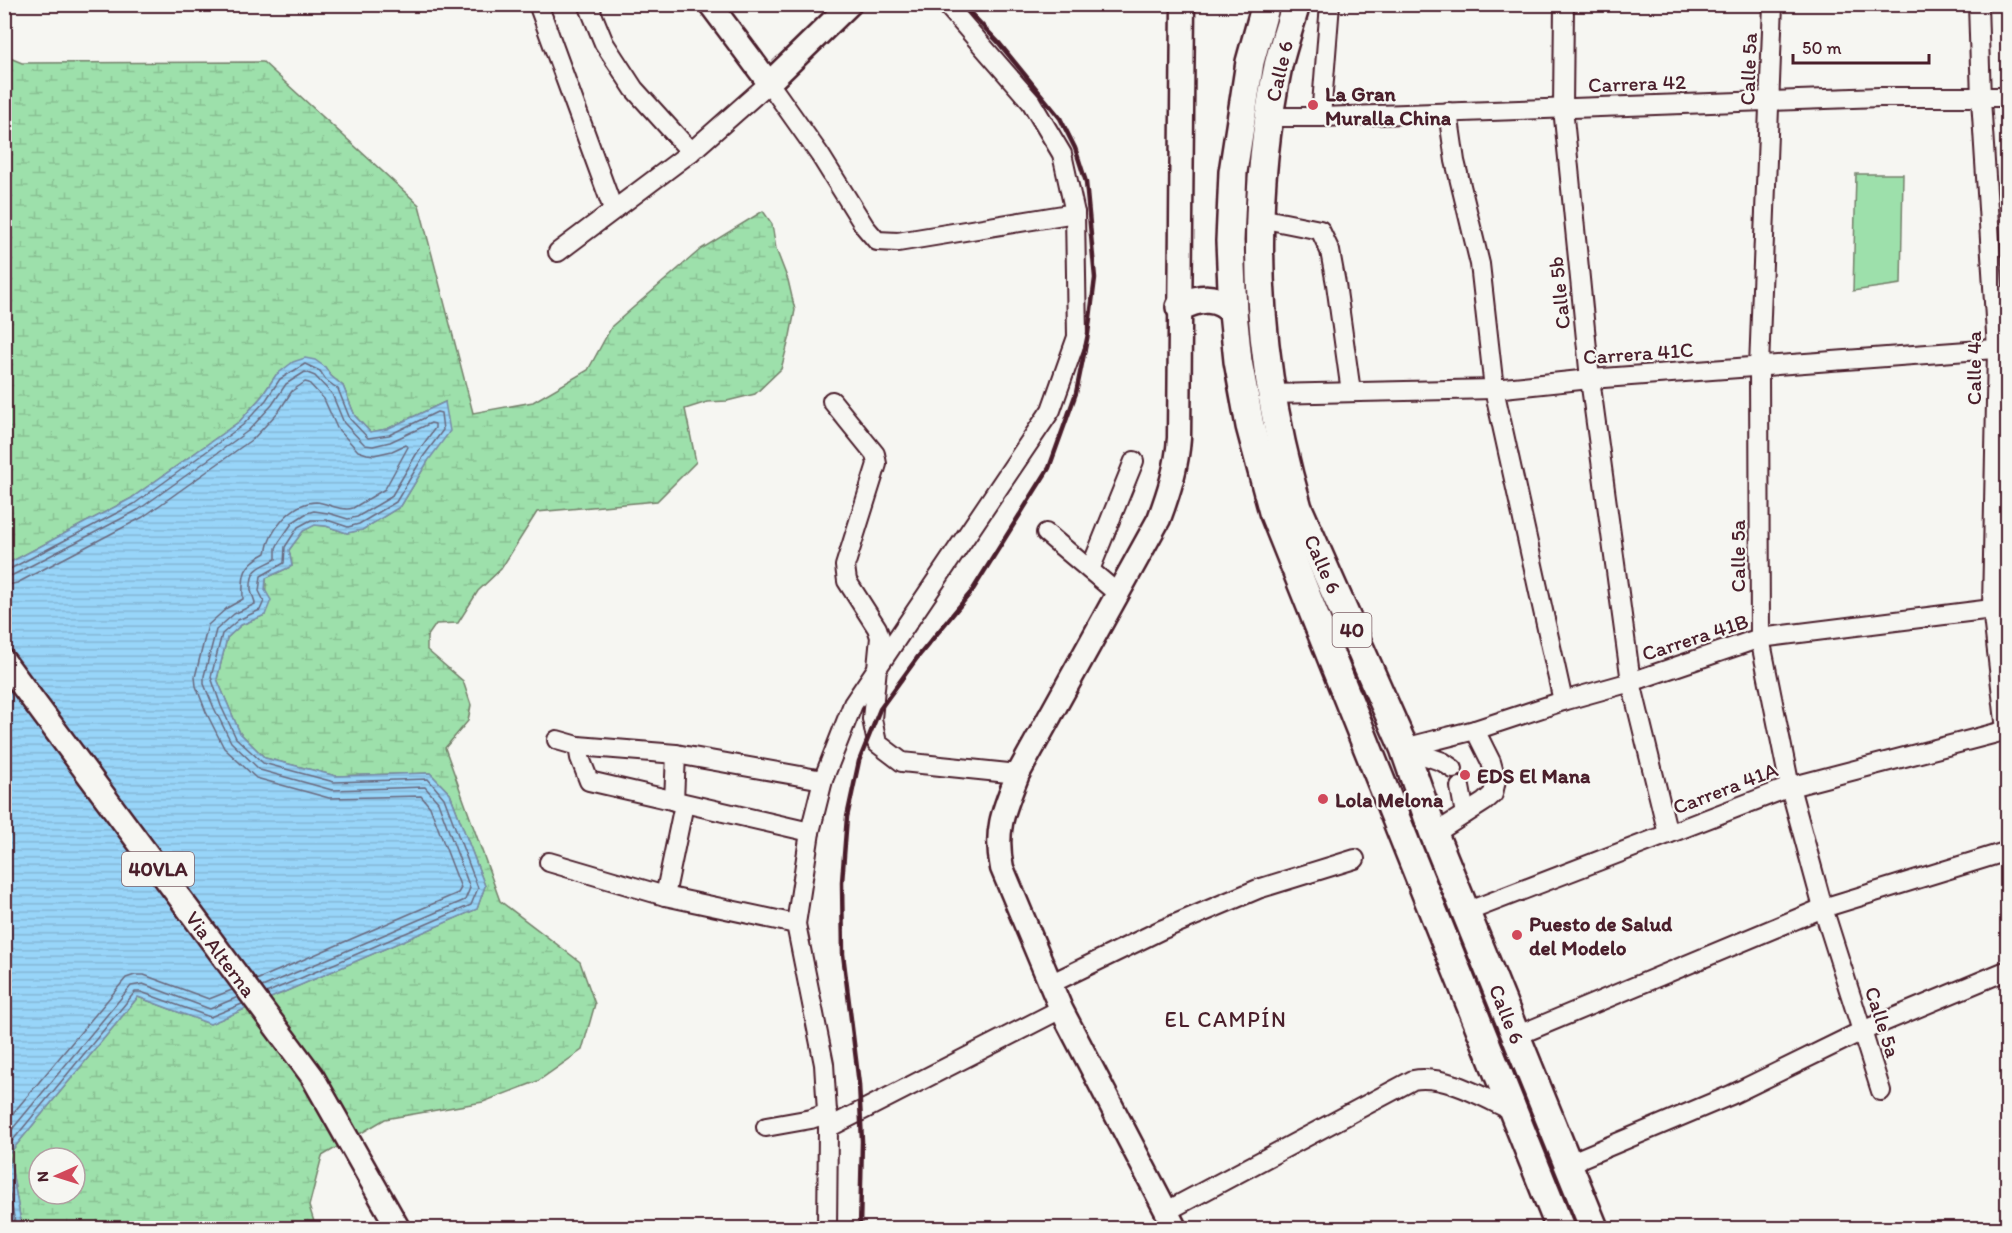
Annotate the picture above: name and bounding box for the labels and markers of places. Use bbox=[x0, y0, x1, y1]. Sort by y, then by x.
place label: La Gran Muralla China bbox=[1325, 81, 1452, 130]
marker: La Gran Muralla China bbox=[1306, 98, 1320, 112]
place label: EDS El Mana bbox=[1477, 763, 1591, 788]
marker: EDS El Mana bbox=[1458, 768, 1472, 782]
place label: Lola Melona bbox=[1335, 787, 1444, 812]
marker: Lola Melona bbox=[1316, 792, 1330, 806]
place label: Puesto de Salud del Modelo bbox=[1529, 911, 1673, 960]
marker: Puesto de Salud del Modelo bbox=[1510, 928, 1524, 942]

